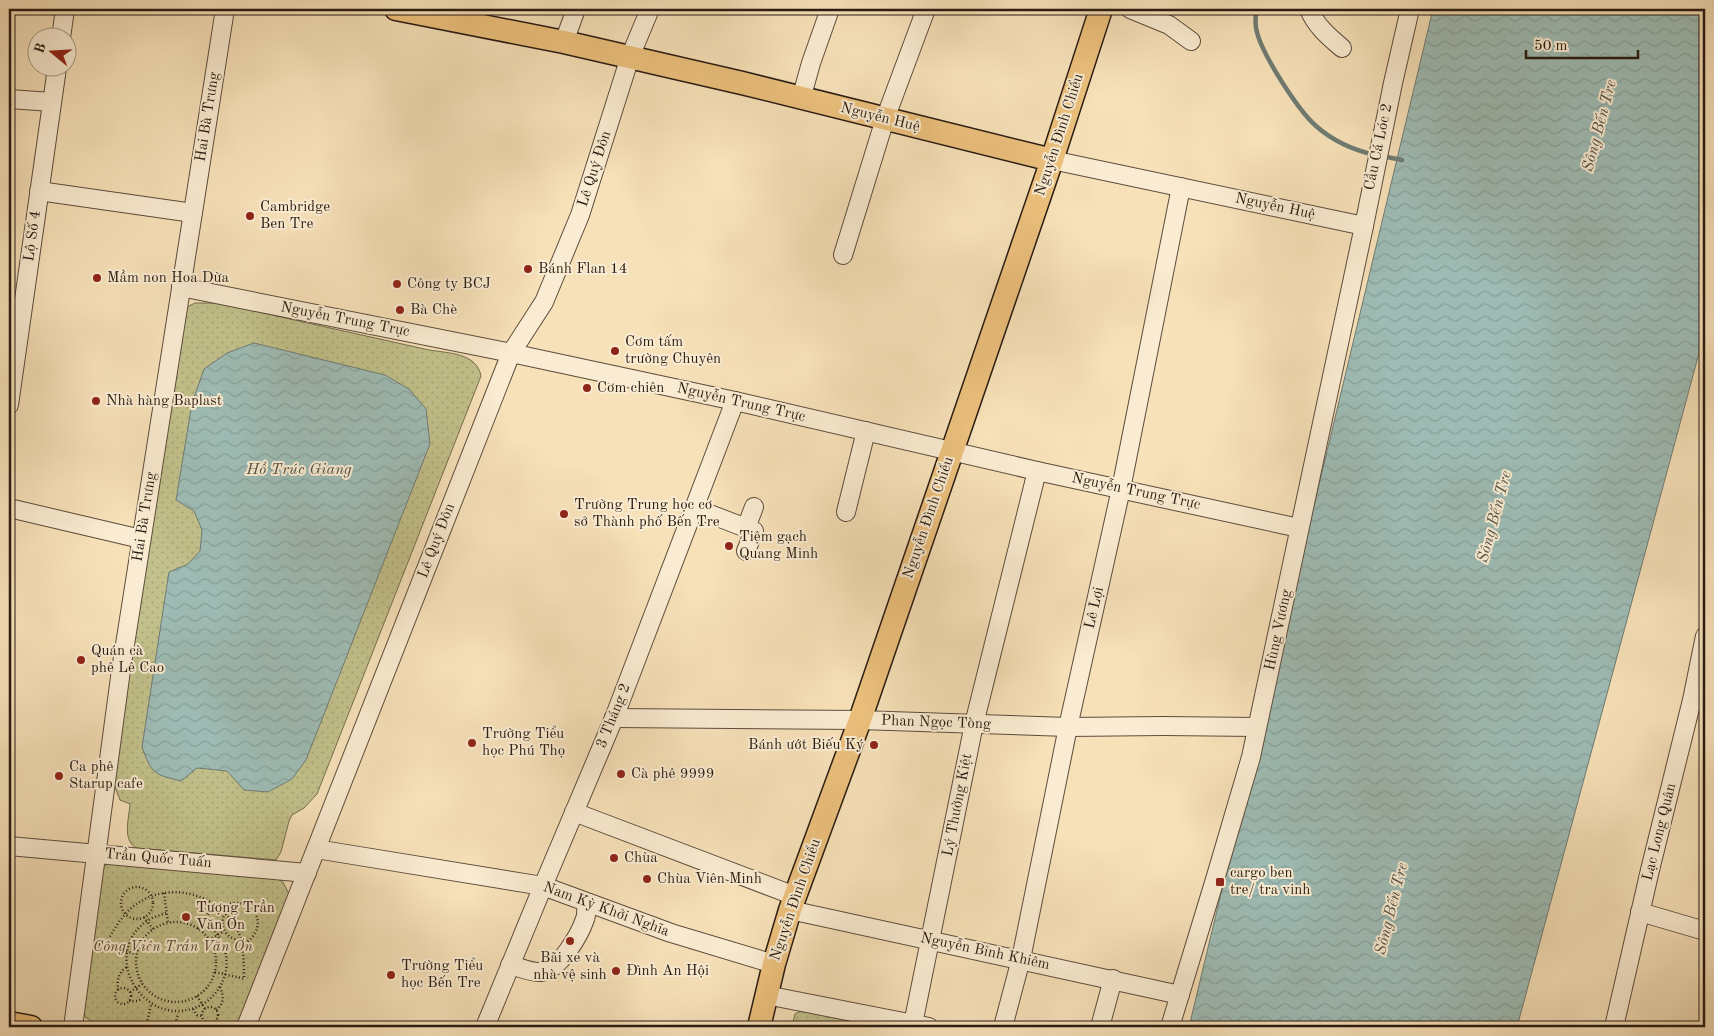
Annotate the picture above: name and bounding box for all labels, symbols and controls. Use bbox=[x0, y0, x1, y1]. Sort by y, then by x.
north arrow bbox=[28, 28, 78, 78]
scale bar bbox=[1526, 28, 1639, 60]
text: 50 m bbox=[1534, 39, 1568, 54]
text: B bbox=[32, 41, 49, 55]
street label: Hai Bà Trưng bbox=[194, 71, 222, 163]
street label: Nguyễn Đình Chiểu bbox=[1031, 71, 1087, 198]
water label: Sông Bến Tre bbox=[1580, 78, 1620, 174]
street label: Nguyễn Huệ bbox=[839, 100, 922, 135]
street label: Cầu Cá Lóc 2 bbox=[1361, 102, 1396, 192]
street label: Lê Quý Đôn bbox=[576, 129, 614, 209]
street label: Nguyễn Huệ bbox=[1234, 190, 1317, 223]
place label: Cambridge Ben Tre bbox=[260, 200, 330, 232]
street label: Lộ Số 4 bbox=[21, 209, 44, 262]
marker: Cambridge Ben Tre bbox=[244, 210, 256, 222]
place label: Bánh Flan 14 bbox=[538, 262, 628, 277]
marker: Bánh Flan 14 bbox=[522, 263, 534, 275]
place label: Mầm non Hoa Dừa bbox=[107, 269, 230, 286]
marker: Mầm non Hoa Dừa bbox=[91, 272, 103, 284]
place label: Công ty BCJ bbox=[407, 277, 491, 292]
marker: Công ty BCJ bbox=[391, 278, 403, 290]
street label: Nguyễn Trung Trực bbox=[279, 299, 411, 340]
place label: Bà Chè bbox=[410, 303, 457, 318]
marker: Bà Chè bbox=[394, 304, 406, 316]
place label: Cơm tấm trường Chuyên bbox=[625, 334, 721, 367]
marker: Cơm tấm trường Chuyên bbox=[609, 345, 621, 357]
street label: Nguyễn Trung Trực bbox=[675, 380, 807, 425]
place label: Cơm chiên bbox=[597, 381, 664, 396]
marker: Cơm chiên bbox=[581, 382, 593, 394]
place label: Nhà hàng Baplast bbox=[106, 394, 222, 409]
marker: Nhà hàng Baplast bbox=[90, 395, 102, 407]
street label: Nguyễn Đình Chiểu bbox=[899, 454, 957, 581]
water label: Hồ Trúc Giang bbox=[245, 461, 352, 478]
water label: Sông Bến Tre bbox=[1475, 469, 1515, 565]
street label: Nguyễn Trung Trực bbox=[1070, 470, 1202, 513]
street label: Hai Bà Trưng bbox=[131, 471, 159, 563]
place label: Trường Trung học cơ sở Thành phố Bến Tre bbox=[574, 498, 720, 530]
street label: Lê Quý Đôn bbox=[416, 501, 458, 581]
marker: Trường Trung học cơ sở Thành phố Bến Tre bbox=[558, 508, 570, 520]
place label: Tiệm gạch Quang Minh bbox=[739, 530, 818, 562]
marker: Tiệm gạch Quang Minh bbox=[723, 540, 735, 552]
street label: Lê Lợi bbox=[1083, 586, 1107, 630]
street label: Hùng Vương bbox=[1263, 588, 1295, 672]
place label: Quán cà phê Lê Cao bbox=[91, 644, 164, 676]
marker: Quán cà phê Lê Cao bbox=[75, 654, 87, 666]
street label: 3 Tháng 2 bbox=[594, 682, 634, 750]
street label: Phan Ngọc Tòng bbox=[881, 714, 991, 732]
place label: Trường Tiểu học Phú Thọ bbox=[482, 725, 565, 759]
marker: Trường Tiểu học Phú Thọ bbox=[466, 737, 478, 749]
place label: Bánh ướt Biếu Ký bbox=[748, 737, 864, 753]
marker: Bánh ướt Biếu Ký bbox=[868, 739, 880, 751]
street label: Lý Thường Kiệt bbox=[941, 752, 975, 858]
place label: Ca phê Starup cafe bbox=[69, 760, 143, 792]
place label: Cà phê 9999 bbox=[631, 767, 715, 782]
marker: Cà phê 9999 bbox=[615, 768, 627, 780]
marker: Ca phê Starup cafe bbox=[53, 770, 65, 782]
street label: Lạc Long Quân bbox=[1641, 782, 1679, 882]
street label: Nguyễn Đình Chiểu bbox=[766, 836, 824, 963]
street label: Trần Quốc Tuấn bbox=[104, 845, 212, 871]
place label: Chùa bbox=[624, 851, 658, 866]
marker: Chùa bbox=[608, 852, 620, 864]
water label: Sông Bến Tre bbox=[1373, 861, 1411, 957]
place label: cargo ben tre/ tra vinh bbox=[1230, 866, 1311, 898]
place label: Chùa Viên Minh bbox=[657, 872, 762, 887]
marker: Chùa Viên Minh bbox=[641, 873, 653, 885]
marker: cargo ben tre/ tra vinh bbox=[1214, 876, 1226, 888]
street label: Nam Kỳ Khởi Nghĩa bbox=[541, 880, 672, 940]
place label: Tượng Trần Văn Ơn bbox=[196, 899, 275, 933]
marker: Tượng Trần Văn Ơn bbox=[180, 911, 192, 923]
street label: Nguyễn Bỉnh Khiêm bbox=[919, 930, 1051, 973]
marker: Bãi xe và nhà vệ sinh bbox=[564, 935, 576, 947]
park label: Công Viên Trần Văn Ơn bbox=[93, 938, 253, 955]
place label: Bãi xe và nhà vệ sinh bbox=[533, 951, 607, 983]
place label: Trường Tiểu học Bến Tre bbox=[401, 957, 483, 991]
place label: Đình An Hội bbox=[626, 964, 709, 979]
marker: Đình An Hội bbox=[610, 965, 622, 977]
marker: Trường Tiểu học Bến Tre bbox=[385, 969, 397, 981]

